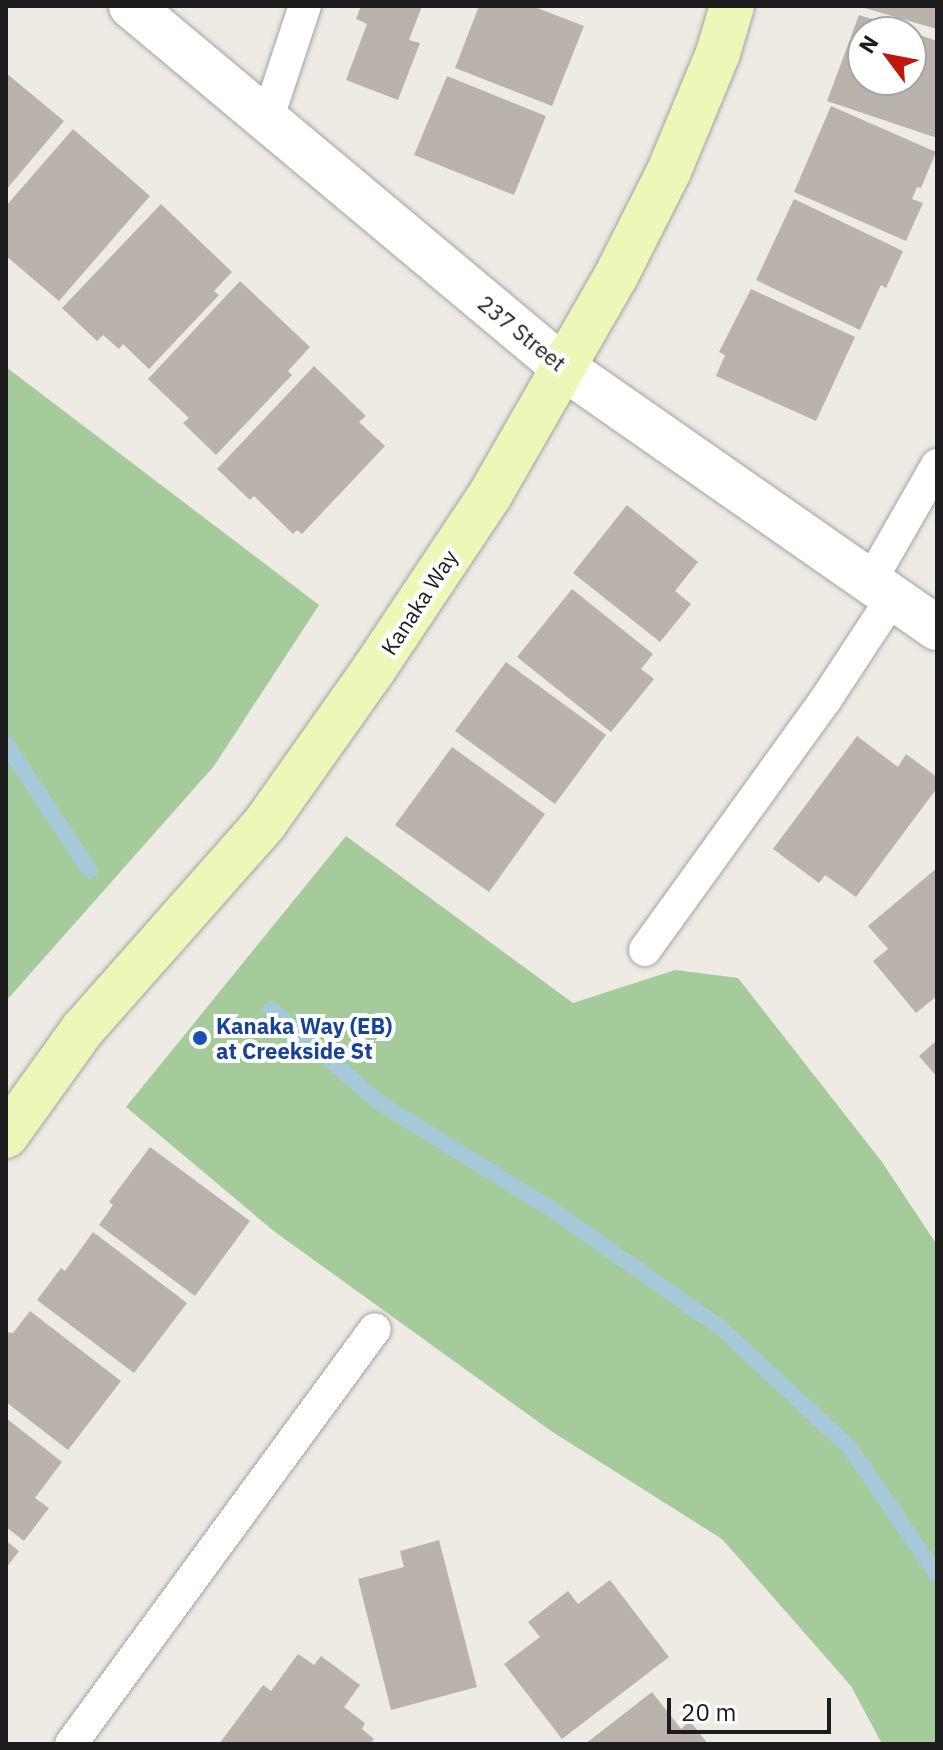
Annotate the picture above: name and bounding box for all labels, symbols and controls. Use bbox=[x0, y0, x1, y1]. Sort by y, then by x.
north arrow bbox=[847, 16, 927, 96]
text: N bbox=[851, 30, 884, 59]
street label: 237 Street bbox=[473, 290, 571, 376]
street label: Kanaka Way bbox=[375, 544, 463, 660]
place label: Kanaka Way (EB) at Creekside St bbox=[216, 1012, 393, 1064]
marker: Kanaka Way (EB) at Creekside St bbox=[191, 1029, 209, 1047]
scale bar bbox=[671, 1682, 835, 1732]
text: 20 m bbox=[681, 1696, 736, 1728]

